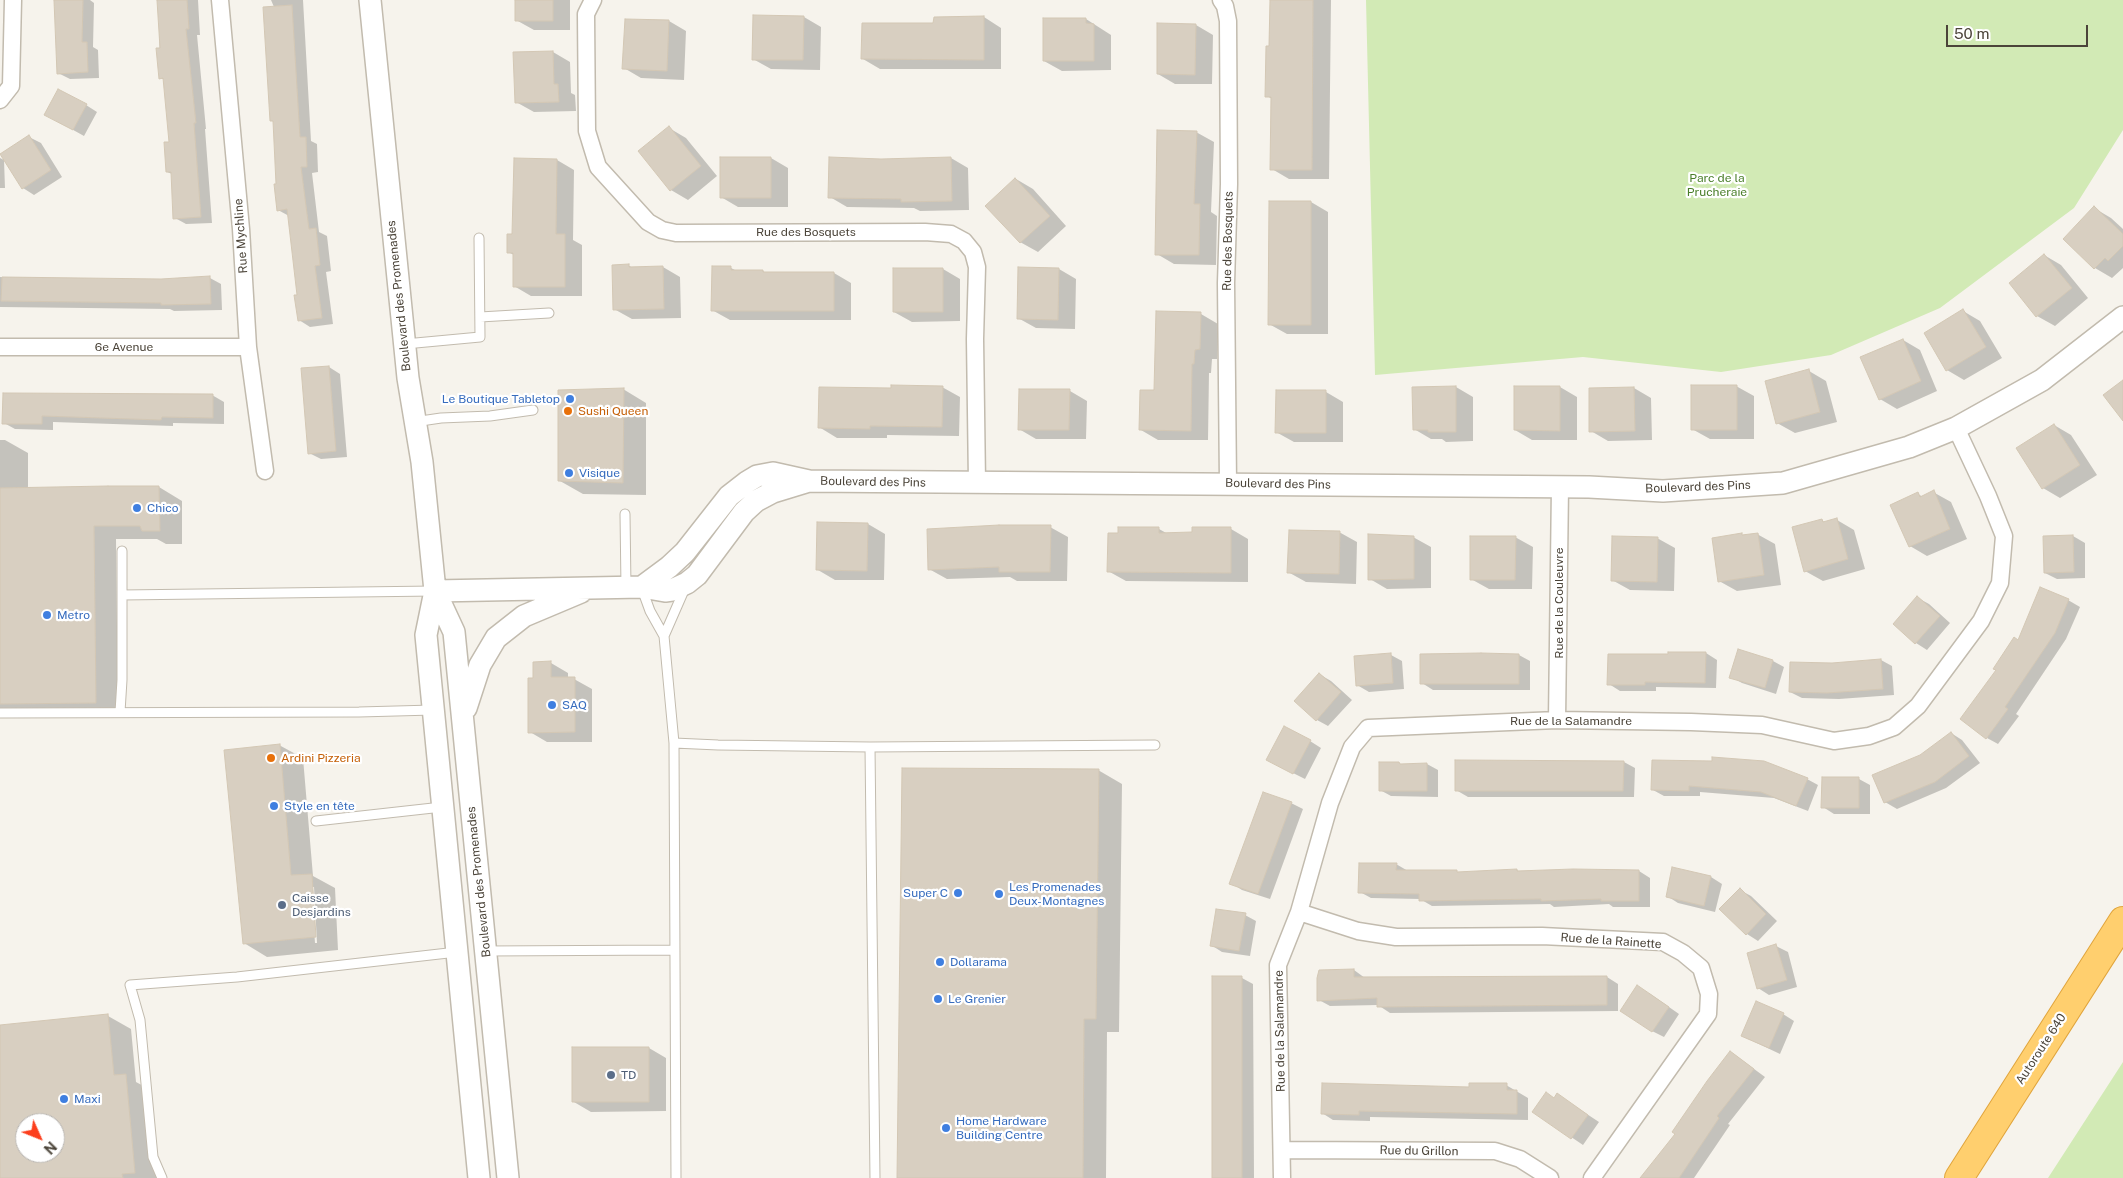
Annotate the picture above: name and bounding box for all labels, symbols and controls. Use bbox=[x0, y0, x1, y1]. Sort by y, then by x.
scale bar bbox=[1948, 15, 2090, 47]
text: 50 m bbox=[1954, 25, 1989, 42]
park label: Parc de la Prucheraie bbox=[1687, 171, 1747, 199]
street label: Rue des Bosquets bbox=[1220, 191, 1236, 291]
street label: Rue Mychline bbox=[231, 198, 251, 274]
street label: Boulevard des Promenades bbox=[384, 220, 414, 372]
street label: Rue des Bosquets bbox=[756, 225, 856, 239]
street label: 6e Avenue bbox=[95, 340, 153, 354]
place label: Le Boutique Tabletop bbox=[442, 392, 560, 406]
marker: Le Boutique Tabletop bbox=[564, 393, 576, 405]
place label: Sushi Queen bbox=[578, 404, 648, 418]
marker: Sushi Queen bbox=[562, 405, 574, 417]
place label: Visique bbox=[579, 466, 620, 480]
marker: Visique bbox=[563, 467, 575, 479]
street label: Boulevard des Pins bbox=[820, 474, 926, 490]
street label: Boulevard des Pins bbox=[1225, 476, 1331, 492]
street label: Boulevard des Pins bbox=[1645, 478, 1751, 496]
place label: Chico bbox=[147, 501, 178, 515]
marker: Chico bbox=[131, 502, 143, 514]
street label: Rue de la Couleuvre bbox=[1552, 547, 1566, 659]
place label: Metro bbox=[57, 608, 90, 622]
marker: Metro bbox=[41, 609, 53, 621]
place label: SAQ bbox=[562, 698, 587, 712]
marker: SAQ bbox=[546, 699, 558, 711]
street label: Rue de la Salamandre bbox=[1510, 714, 1632, 728]
place label: Ardini Pizzeria bbox=[281, 751, 361, 765]
marker: Ardini Pizzeria bbox=[265, 752, 277, 764]
place label: Style en tête bbox=[284, 799, 355, 813]
marker: Style en tête bbox=[268, 800, 280, 812]
street label: Boulevard des Promenades bbox=[464, 806, 494, 958]
place label: Les Promenades Deux-Montagnes bbox=[1009, 880, 1104, 908]
place label: Super C bbox=[903, 886, 948, 900]
marker: Super C bbox=[952, 887, 964, 899]
marker: Les Promenades Deux-Montagnes bbox=[993, 888, 1005, 900]
place label: Caisse Desjardins bbox=[292, 891, 351, 919]
marker: Caisse Desjardins bbox=[276, 899, 288, 911]
street label: Rue de la Rainette bbox=[1560, 930, 1662, 952]
place label: Dollarama bbox=[950, 955, 1007, 969]
marker: Dollarama bbox=[934, 956, 946, 968]
street label: Rue de la Salamandre bbox=[1272, 970, 1288, 1092]
place label: Le Grenier bbox=[948, 992, 1006, 1006]
marker: Le Grenier bbox=[932, 993, 944, 1005]
street label: Autoroute 640 bbox=[2013, 1011, 2069, 1087]
place label: TD bbox=[621, 1068, 636, 1082]
marker: TD bbox=[605, 1069, 617, 1081]
place label: Maxi bbox=[74, 1092, 101, 1106]
marker: Maxi bbox=[58, 1093, 70, 1105]
north arrow bbox=[15, 1113, 65, 1163]
place label: Home Hardware Building Centre bbox=[956, 1114, 1047, 1142]
marker: Home Hardware Building Centre bbox=[940, 1122, 952, 1134]
text: N bbox=[41, 1138, 60, 1157]
street label: Rue du Grillon bbox=[1379, 1143, 1459, 1159]

